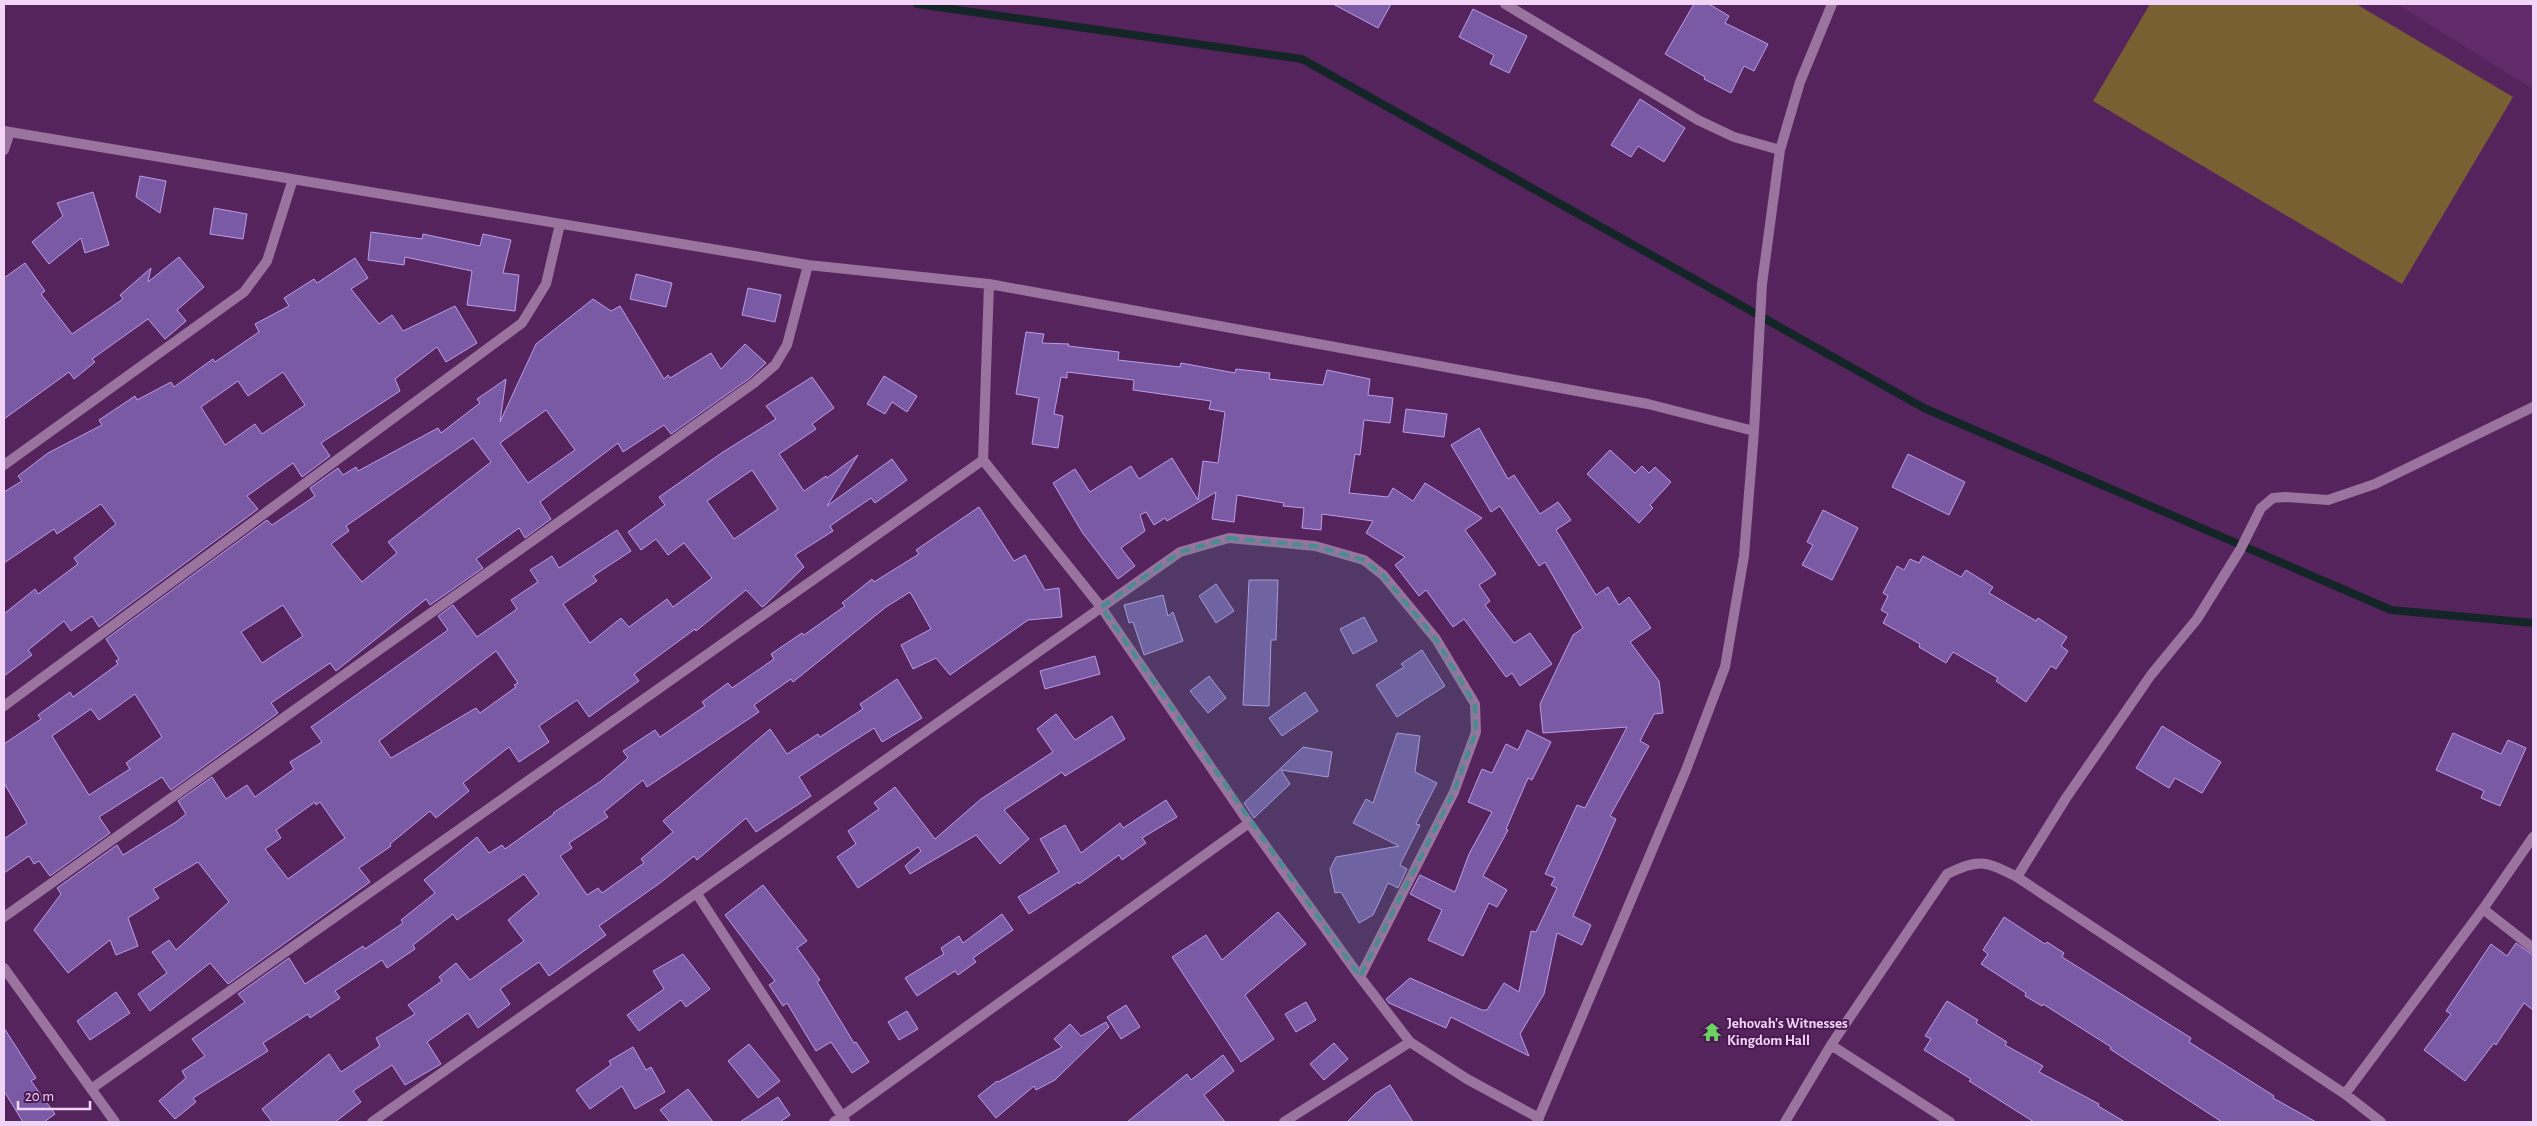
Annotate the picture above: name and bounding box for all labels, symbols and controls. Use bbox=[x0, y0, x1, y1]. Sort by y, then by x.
place label: Jehovah's Witnesses Kingdom Hall bbox=[1727, 1016, 1848, 1048]
temple icon: Jehovah's Witnesses Kingdom Hall bbox=[1701, 1021, 1723, 1043]
scale bar bbox=[18, 1078, 90, 1110]
text: 20 m bbox=[25, 1089, 54, 1104]

